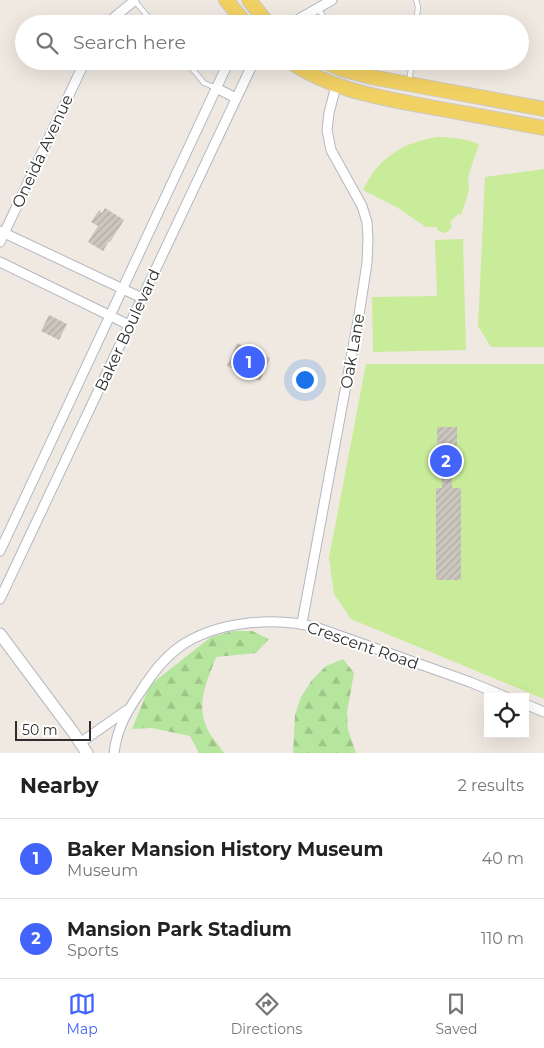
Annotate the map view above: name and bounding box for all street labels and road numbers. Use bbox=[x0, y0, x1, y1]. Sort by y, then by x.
street label: Oneida Avenue bbox=[8, 91, 77, 211]
street label: Baker Boulevard bbox=[91, 266, 164, 394]
street label: Oak Lane bbox=[337, 312, 368, 390]
street label: Crescent Road bbox=[304, 617, 421, 673]

